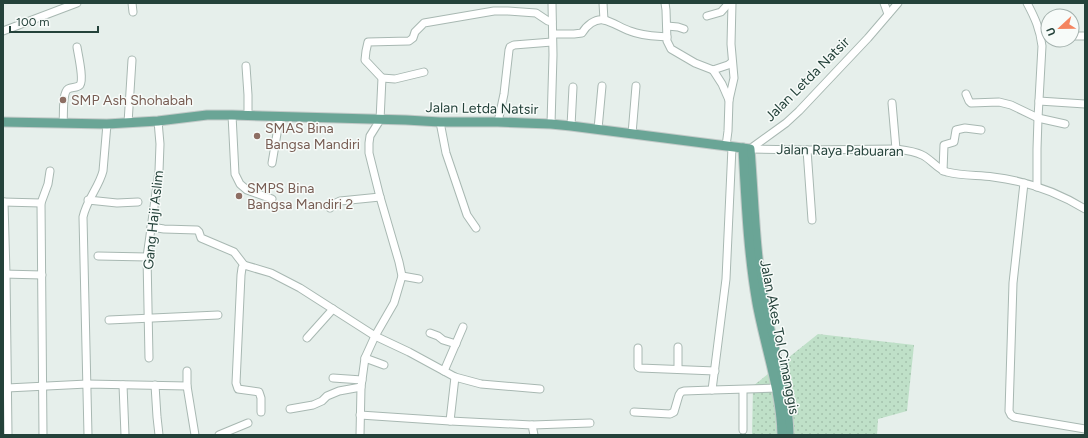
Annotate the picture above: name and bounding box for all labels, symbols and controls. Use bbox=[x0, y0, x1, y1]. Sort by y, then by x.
scale bar bbox=[10, 8, 98, 34]
north arrow bbox=[1040, 8, 1080, 48]
text: 100 m bbox=[16, 15, 50, 29]
text: U bbox=[1044, 25, 1059, 38]
street label: Jalan Letda Natsir bbox=[762, 33, 853, 125]
place label: SMP Ash Shohabah bbox=[71, 92, 193, 109]
marker: SMP Ash Shohabah bbox=[58, 95, 68, 105]
street label: Jalan Letda Natsir bbox=[426, 99, 539, 118]
place label: SMAS Bina Bangsa Mandiri bbox=[265, 120, 360, 153]
marker: SMAS Bina Bangsa Mandiri bbox=[252, 131, 262, 141]
street label: Jalan Raya Pabuaran bbox=[776, 141, 904, 160]
street label: Gang Haji Aslim bbox=[140, 170, 167, 270]
place label: SMPS Bina Bangsa Mandiri 2 bbox=[247, 180, 353, 213]
marker: SMPS Bina Bangsa Mandiri 2 bbox=[234, 191, 244, 201]
street label: Jalan Akes Tol Cimanggis bbox=[756, 258, 803, 416]

